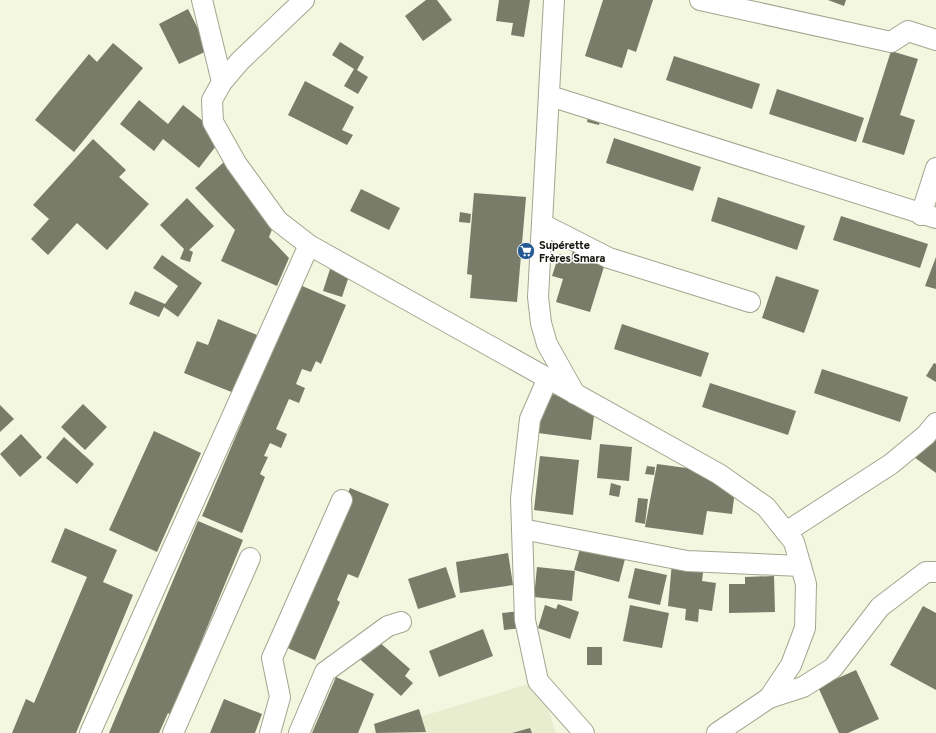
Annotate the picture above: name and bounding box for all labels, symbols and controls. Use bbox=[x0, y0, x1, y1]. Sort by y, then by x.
place label: Supérette Frères Smara bbox=[539, 239, 606, 265]
supermarket icon: Supérette Frères Smara bbox=[516, 241, 536, 261]

